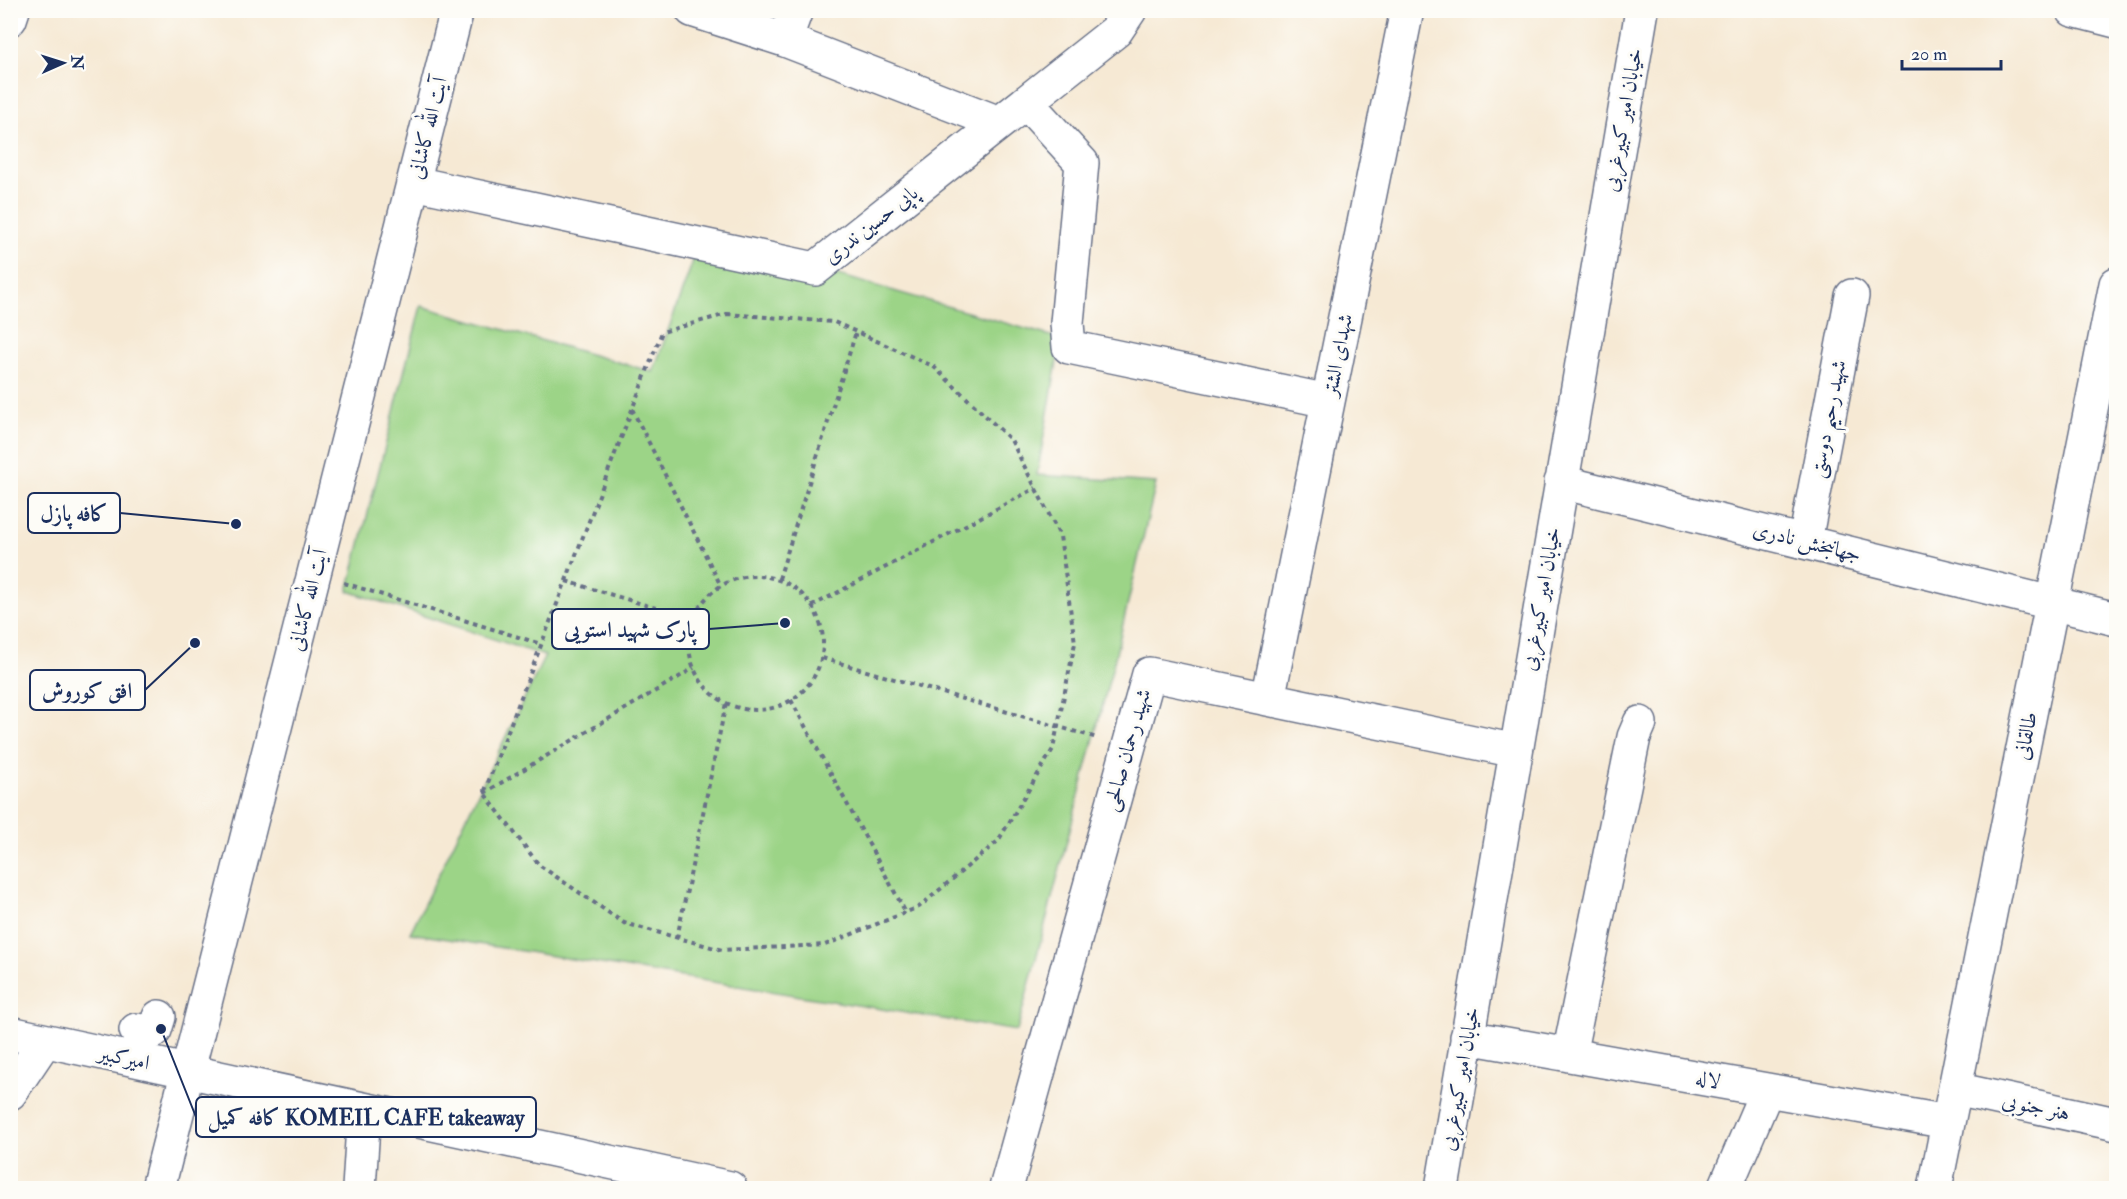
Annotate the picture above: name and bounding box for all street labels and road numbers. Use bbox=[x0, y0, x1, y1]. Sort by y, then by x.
street label: خیابان امیر کبیرغربی bbox=[1597, 46, 1650, 194]
street label: آیت الله کاشانی bbox=[398, 71, 454, 182]
street label: پاپی حسین ندری bbox=[818, 179, 926, 272]
street label: شهدای الشتر bbox=[1316, 311, 1359, 401]
street label: شهید رحیم دوستی bbox=[1803, 358, 1860, 482]
street label: جهانبخش نادری bbox=[1750, 516, 1864, 568]
street label: خیابان امیر کبیرغربی bbox=[1515, 525, 1568, 673]
street label: آیت الله کاشانی bbox=[278, 543, 334, 654]
street label: شهید رحمان صالحی bbox=[1097, 686, 1157, 814]
street label: طالقانی bbox=[2008, 710, 2044, 762]
street label: خیابان امیر کبیرغربی bbox=[1434, 1005, 1487, 1153]
street label: امیرکبیر bbox=[94, 1039, 152, 1077]
street label: لاله bbox=[1693, 1065, 1723, 1095]
street label: هنر جنوبی bbox=[1999, 1087, 2072, 1128]

